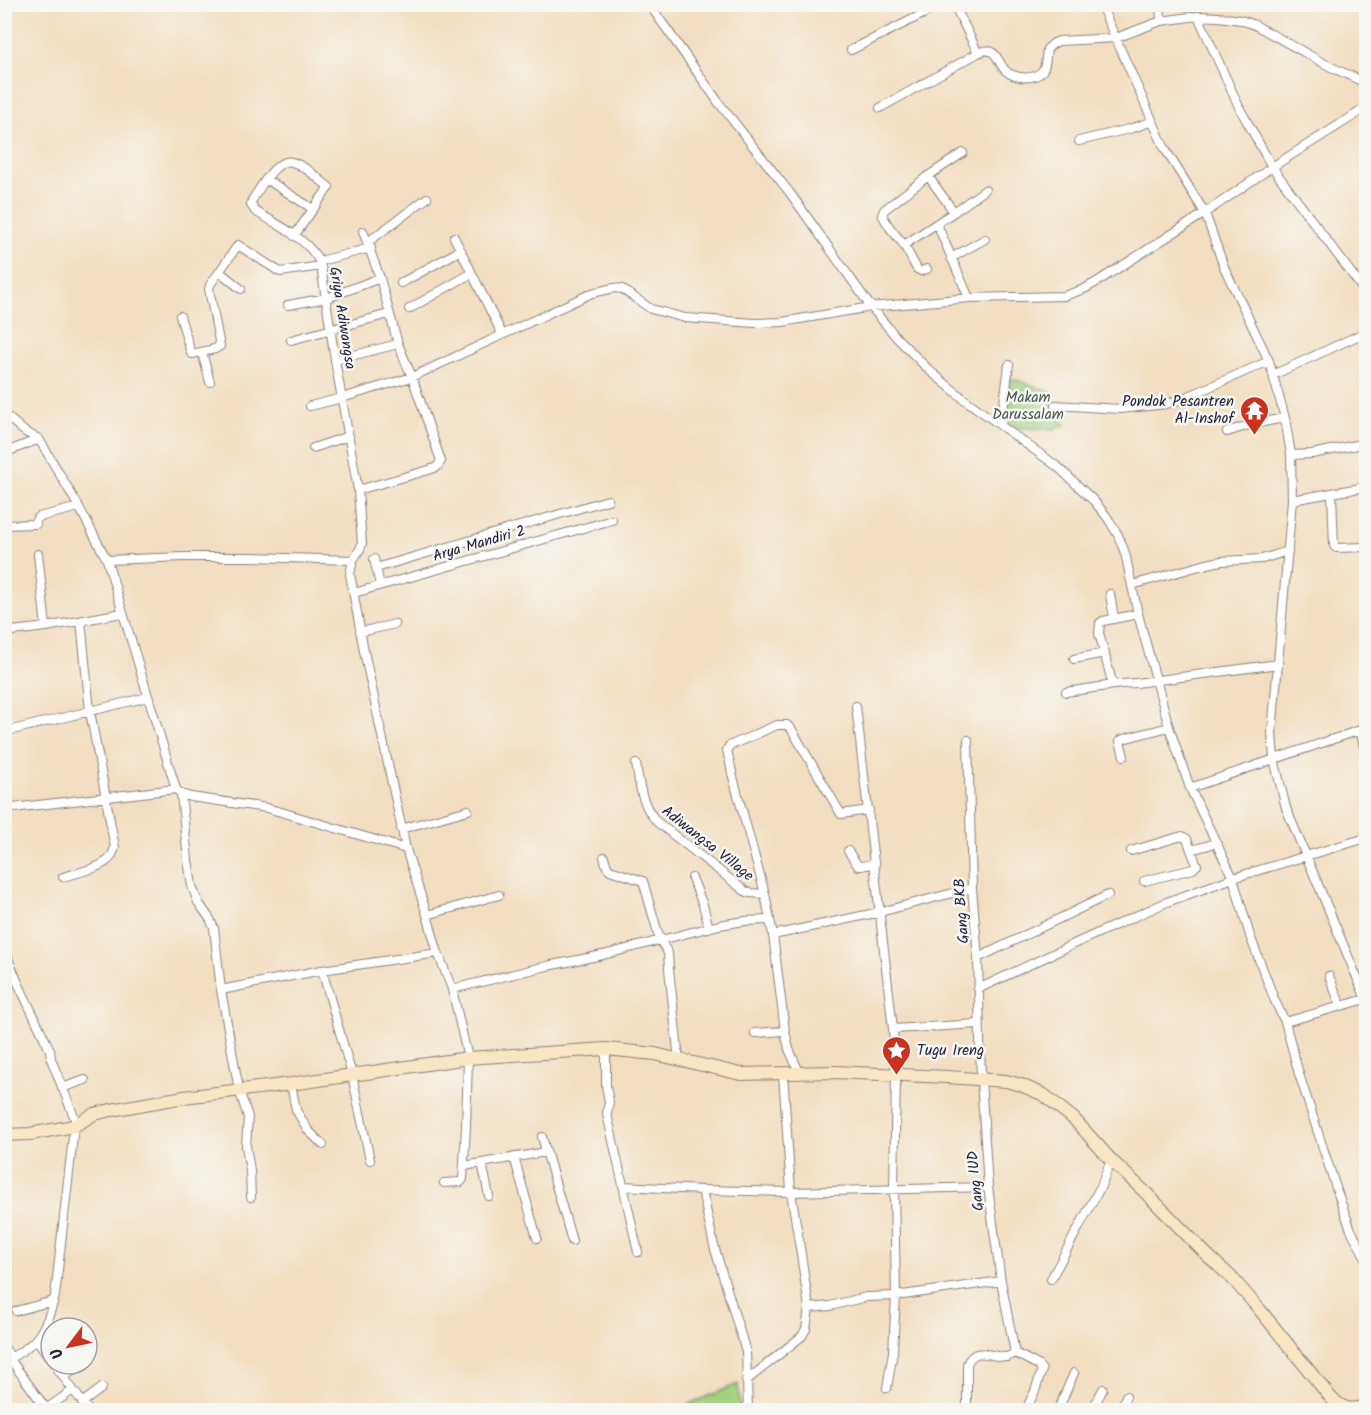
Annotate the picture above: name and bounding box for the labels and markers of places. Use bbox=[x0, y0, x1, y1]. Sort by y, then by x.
place label: Pondok Pesantren Al-Inshof bbox=[1122, 390, 1235, 431]
temple icon: Pondok Pesantren Al-Inshof bbox=[1239, 394, 1271, 436]
place icon: Tugu Ireng bbox=[880, 1034, 912, 1076]
place label: Tugu Ireng bbox=[917, 1039, 984, 1063]

